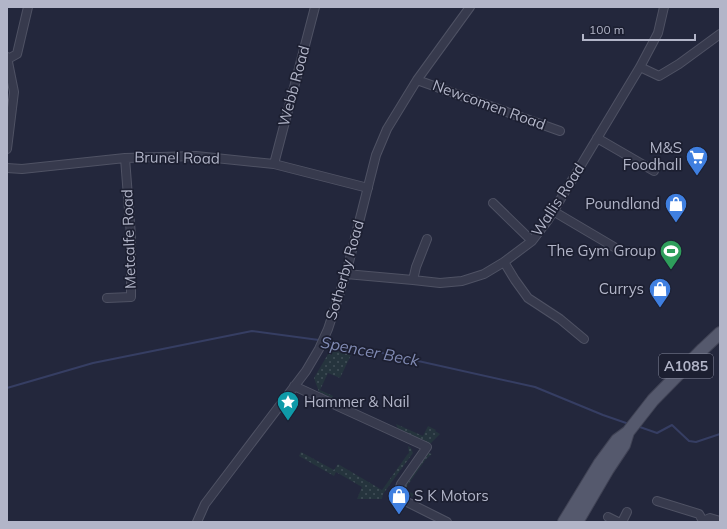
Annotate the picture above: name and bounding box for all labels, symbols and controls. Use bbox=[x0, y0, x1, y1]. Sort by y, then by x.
scale bar bbox=[583, 16, 695, 42]
text: 100 m bbox=[589, 22, 624, 37]
street label: Webb Road bbox=[274, 43, 313, 128]
street label: Newcomen Road bbox=[430, 75, 548, 134]
place label: M&S Foodhall bbox=[623, 138, 682, 174]
supermarket icon: M&S Foodhall bbox=[684, 144, 710, 177]
street label: Brunel Road bbox=[134, 147, 220, 168]
street label: Wallis Road bbox=[527, 159, 588, 240]
street label: Metcalfe Road bbox=[117, 189, 140, 289]
shop icon: Poundland bbox=[663, 191, 689, 224]
place label: Poundland bbox=[585, 194, 660, 213]
street label: Sotherby Road bbox=[321, 218, 368, 322]
sports icon: The Gym Group bbox=[658, 238, 684, 271]
place label: The Gym Group bbox=[548, 241, 656, 260]
shop icon: Currys bbox=[647, 276, 673, 309]
place label: Currys bbox=[599, 279, 644, 298]
water label: Spencer Beck bbox=[319, 332, 422, 370]
road number: A1085 bbox=[659, 354, 713, 378]
place icon: Hammer & Nail bbox=[275, 389, 301, 422]
place label: Hammer & Nail bbox=[304, 392, 410, 411]
shop icon: S K Motors bbox=[386, 483, 412, 516]
place label: S K Motors bbox=[414, 486, 489, 505]

